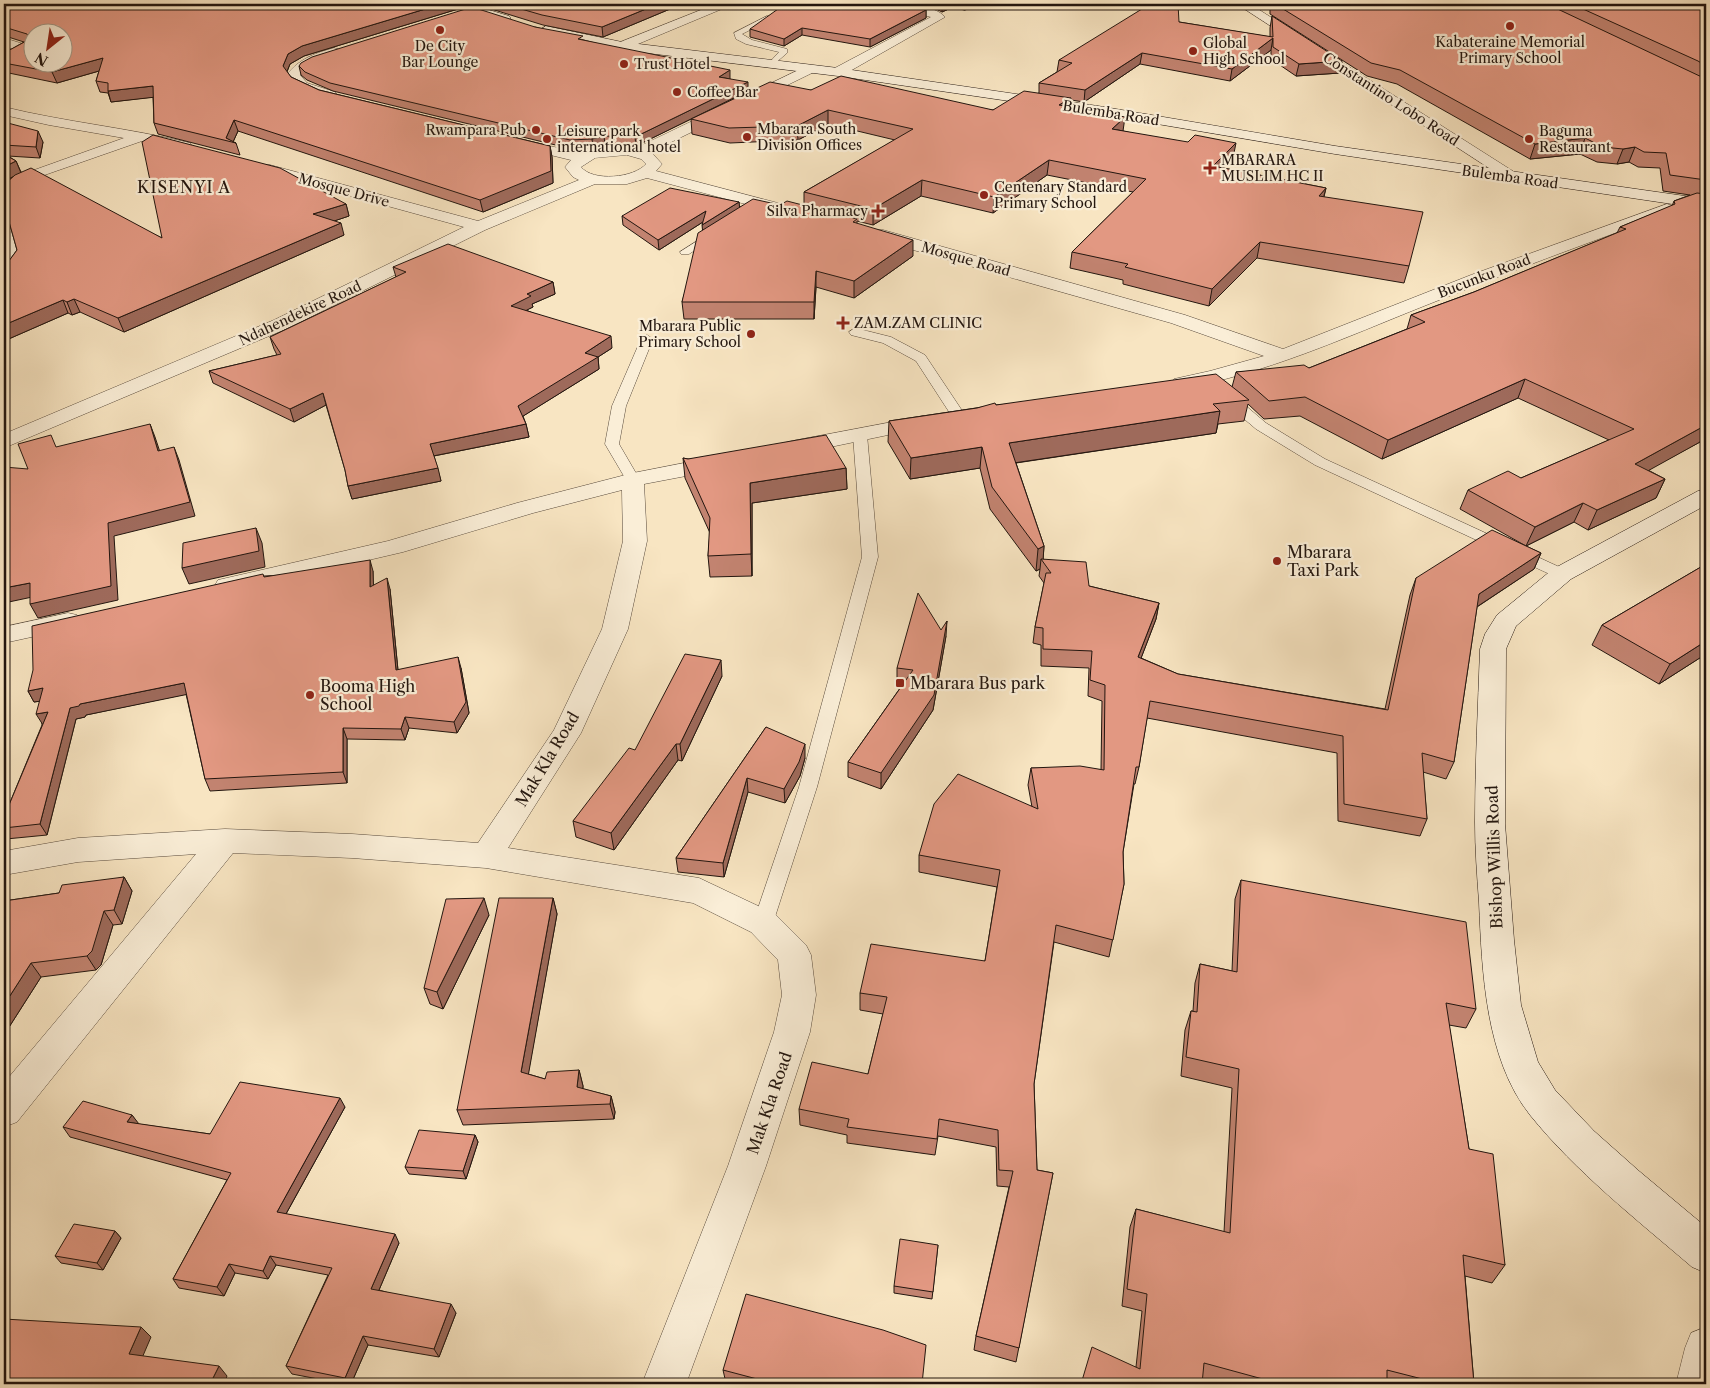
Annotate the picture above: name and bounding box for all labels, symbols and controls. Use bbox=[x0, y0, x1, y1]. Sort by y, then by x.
marker: Kabateraine Memorial Primary School bbox=[1504, 20, 1516, 32]
north arrow bbox=[22, 22, 72, 72]
marker: De City Bar Lounge bbox=[434, 24, 446, 36]
place label: Kabateraine Memorial Primary School bbox=[1435, 33, 1585, 67]
place label: Global High School bbox=[1203, 34, 1285, 68]
place label: De City Bar Lounge bbox=[402, 37, 479, 71]
marker: Global High School bbox=[1187, 45, 1199, 57]
text: N bbox=[32, 48, 51, 70]
street label: Constantino Lobo Road bbox=[1320, 48, 1463, 150]
place label: Trust Hotel bbox=[634, 55, 710, 73]
marker: Trust Hotel bbox=[618, 58, 630, 70]
place label: Coffee Bar bbox=[687, 83, 758, 101]
marker: Coffee Bar bbox=[671, 86, 683, 98]
street label: Bulemba Road bbox=[1061, 96, 1161, 130]
place label: Mbarara South Division Offices bbox=[757, 120, 862, 154]
place label: Rwampara Pub bbox=[425, 121, 526, 139]
place label: Leisure park international hotel bbox=[557, 122, 681, 156]
place label: Baguma Restaurant bbox=[1539, 122, 1611, 156]
marker: Rwampara Pub bbox=[530, 124, 542, 136]
marker: Mbarara South Division Offices bbox=[741, 131, 753, 143]
marker: Leisure park international hotel bbox=[541, 133, 553, 145]
marker: Baguma Restaurant bbox=[1523, 133, 1535, 145]
place label: MBARARA MUSLIM HC II bbox=[1221, 151, 1323, 185]
marker: MBARARA MUSLIM HC II bbox=[1203, 161, 1217, 175]
street label: Bulemba Road bbox=[1460, 161, 1560, 193]
street label: Mosque Drive bbox=[297, 169, 392, 211]
district label: KISENYI A bbox=[137, 177, 231, 197]
place label: Centenary Standard Primary School bbox=[994, 178, 1127, 212]
marker: Centenary Standard Primary School bbox=[978, 189, 990, 201]
place label: Silva Pharmacy bbox=[767, 202, 868, 220]
marker: Silva Pharmacy bbox=[872, 205, 884, 217]
street label: Mosque Road bbox=[919, 238, 1013, 280]
street label: Bucunku Road bbox=[1435, 250, 1534, 302]
street label: Ndahendekire Road bbox=[236, 277, 365, 349]
place label: ZAM.ZAM CLINIC bbox=[854, 314, 982, 332]
marker: ZAM.ZAM CLINIC bbox=[836, 316, 850, 330]
place label: Mbarara Public Primary School bbox=[638, 317, 741, 351]
marker: Mbarara Public Primary School bbox=[745, 328, 757, 340]
place label: Mbarara Taxi Park bbox=[1287, 542, 1360, 580]
marker: Mbarara Taxi Park bbox=[1271, 555, 1283, 567]
place label: Mbarara Bus park bbox=[910, 673, 1046, 693]
place label: Booma High School bbox=[320, 676, 415, 714]
marker: Mbarara Bus park bbox=[894, 677, 906, 689]
marker: Booma High School bbox=[304, 689, 316, 701]
street label: Mak Kla Road bbox=[511, 708, 583, 810]
street label: Bishop Willis Road bbox=[1481, 785, 1507, 929]
street label: Mak Kla Road bbox=[742, 1049, 796, 1157]

